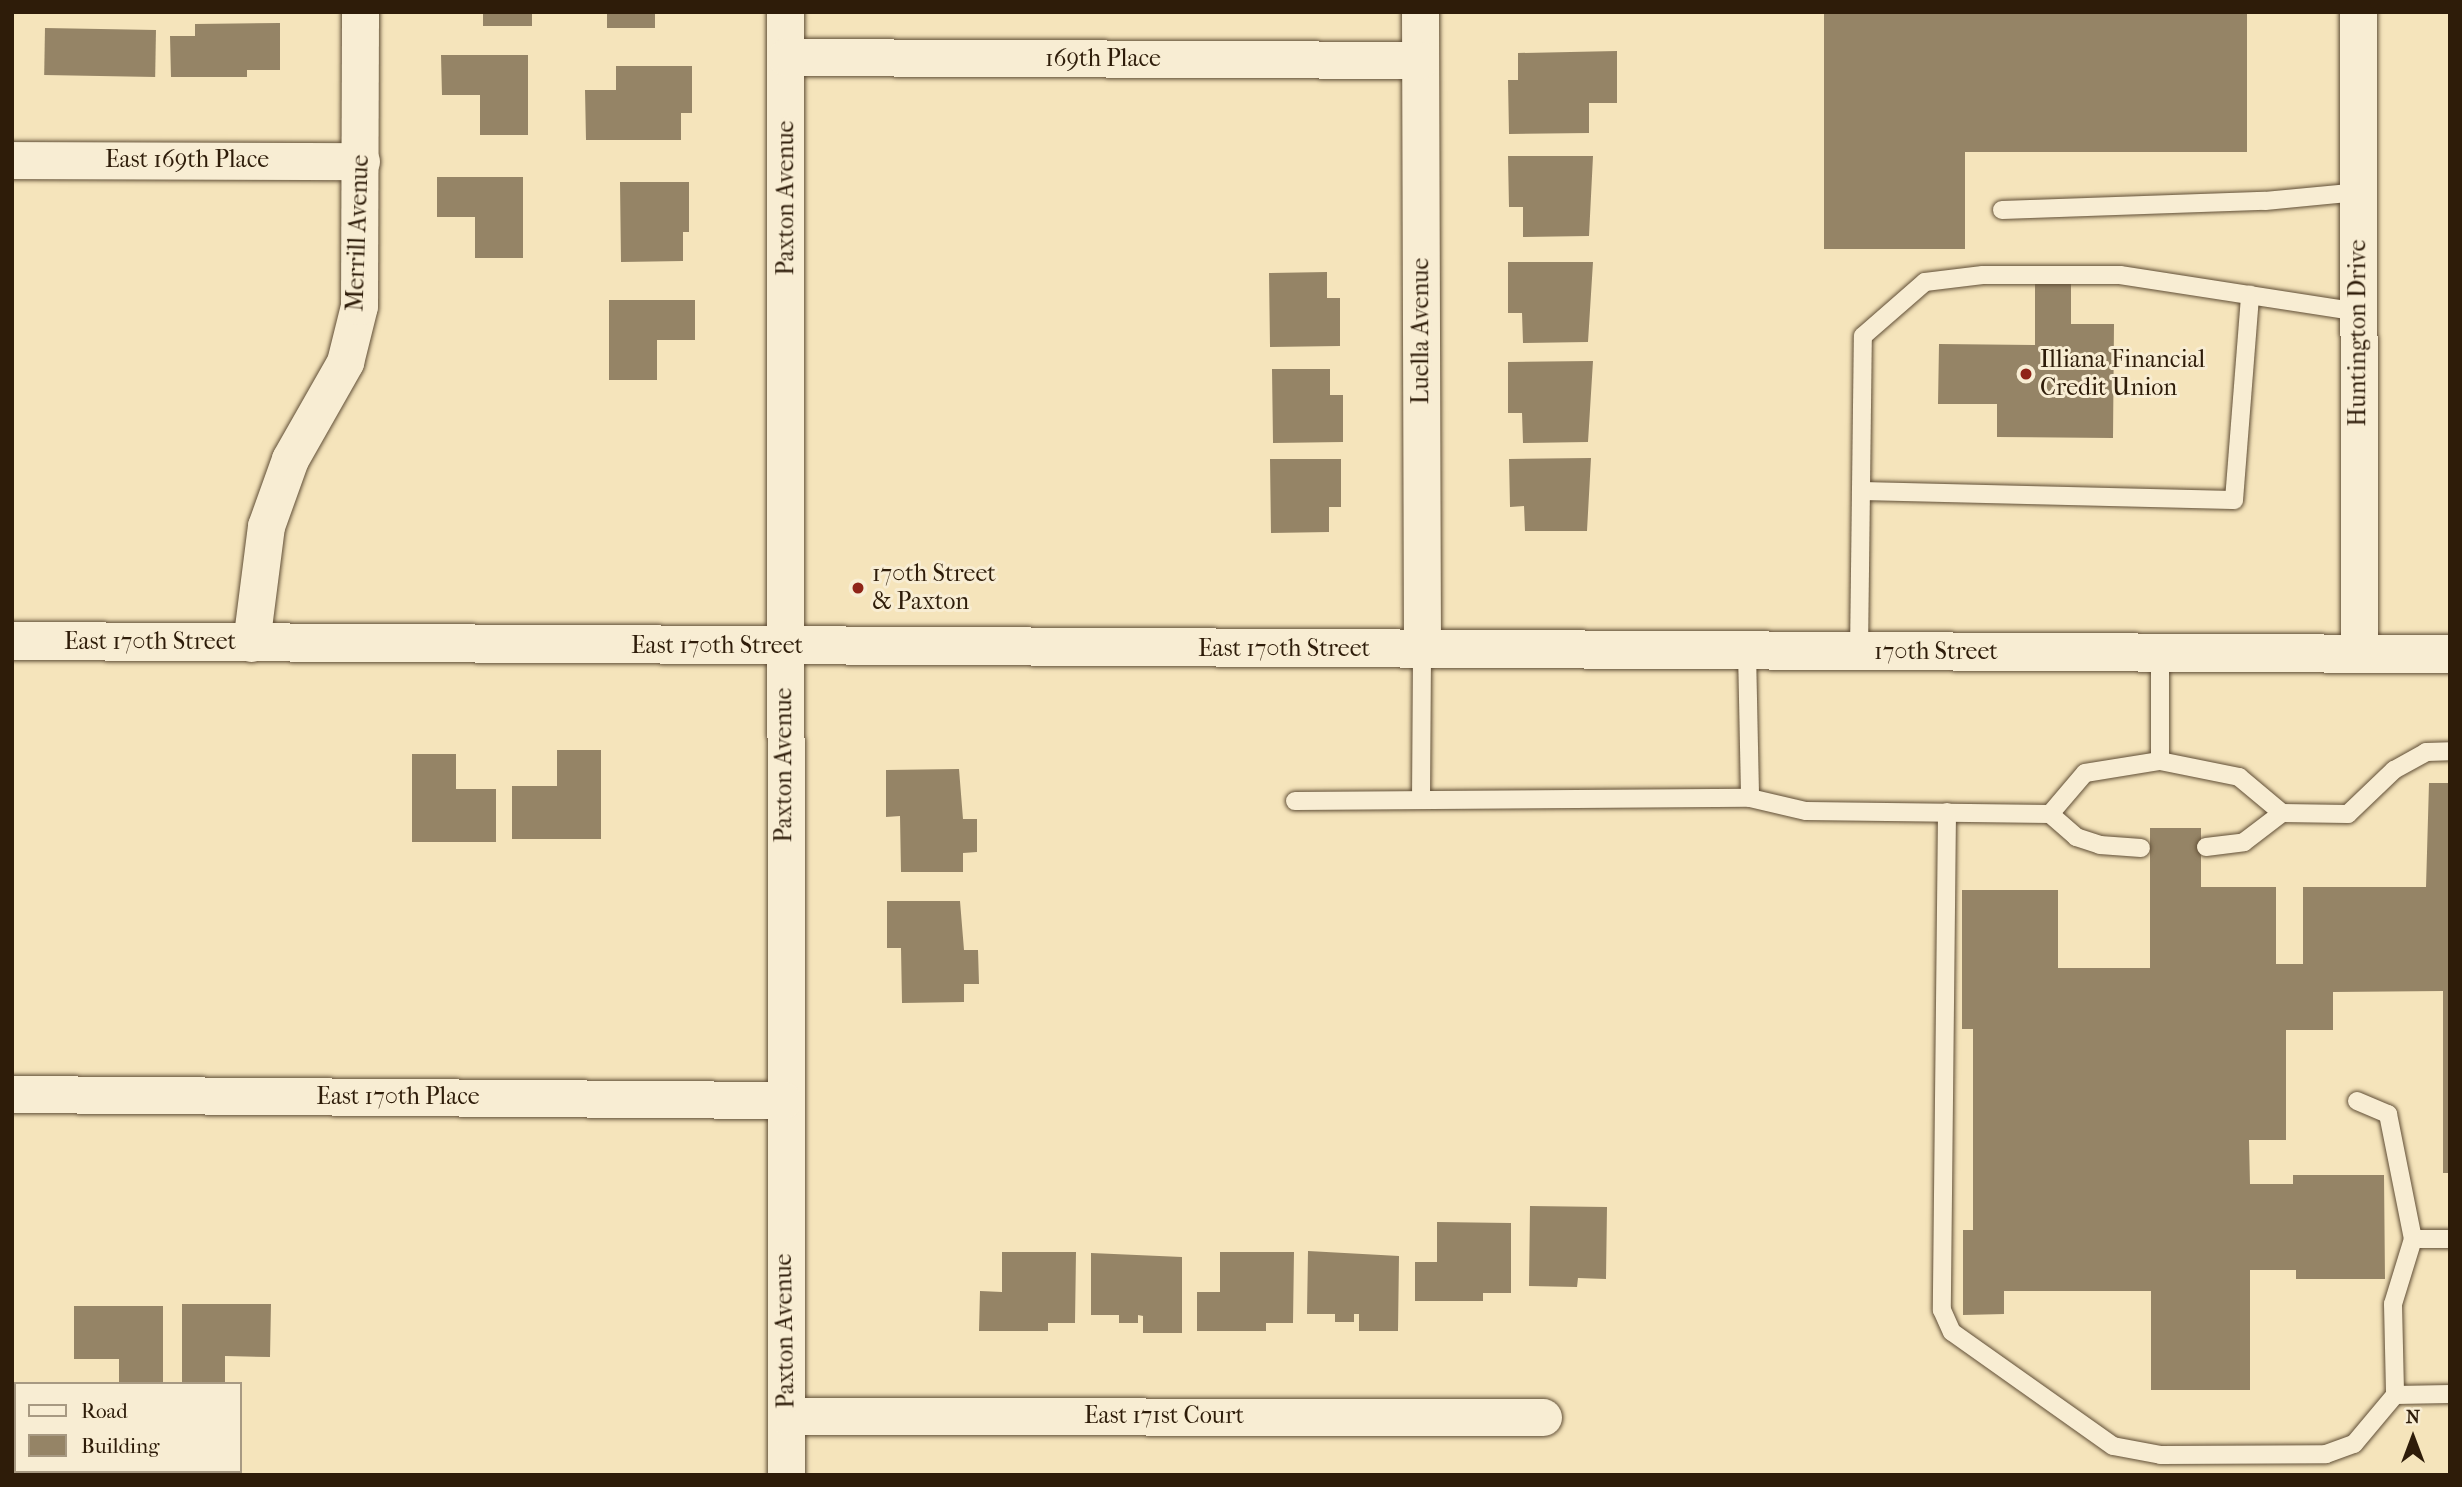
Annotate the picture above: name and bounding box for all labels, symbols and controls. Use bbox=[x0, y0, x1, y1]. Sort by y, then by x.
street label: 169th Place bbox=[1045, 45, 1161, 73]
street label: Paxton Avenue bbox=[772, 121, 800, 275]
street label: East 169th Place bbox=[105, 146, 269, 174]
street label: Merrill Avenue bbox=[341, 154, 375, 312]
street label: Huntington Drive bbox=[2344, 239, 2372, 427]
street label: Luella Avenue bbox=[1407, 258, 1435, 404]
place label: Illiana Financial Credit Union bbox=[2040, 346, 2205, 402]
marker: Illiana Financial Credit Union bbox=[2018, 366, 2034, 382]
place label: 170th Street & Paxton bbox=[872, 560, 996, 616]
marker: 170th Street & Paxton bbox=[850, 580, 866, 596]
street label: East 170th Street bbox=[64, 628, 236, 656]
street label: East 170th Street bbox=[631, 632, 803, 660]
street label: East 170th Street bbox=[1198, 635, 1370, 663]
street label: 170th Street bbox=[1874, 638, 1998, 666]
street label: Paxton Avenue bbox=[770, 688, 798, 842]
street label: East 170th Place bbox=[316, 1083, 480, 1111]
street label: Paxton Avenue bbox=[769, 1253, 801, 1409]
legend bbox=[14, 1382, 242, 1473]
text: Road bbox=[81, 1399, 128, 1423]
street label: East 171st Court bbox=[1084, 1402, 1244, 1430]
north arrow bbox=[2378, 1403, 2448, 1473]
text: N bbox=[2406, 1406, 2420, 1428]
text: Building bbox=[81, 1434, 159, 1458]

